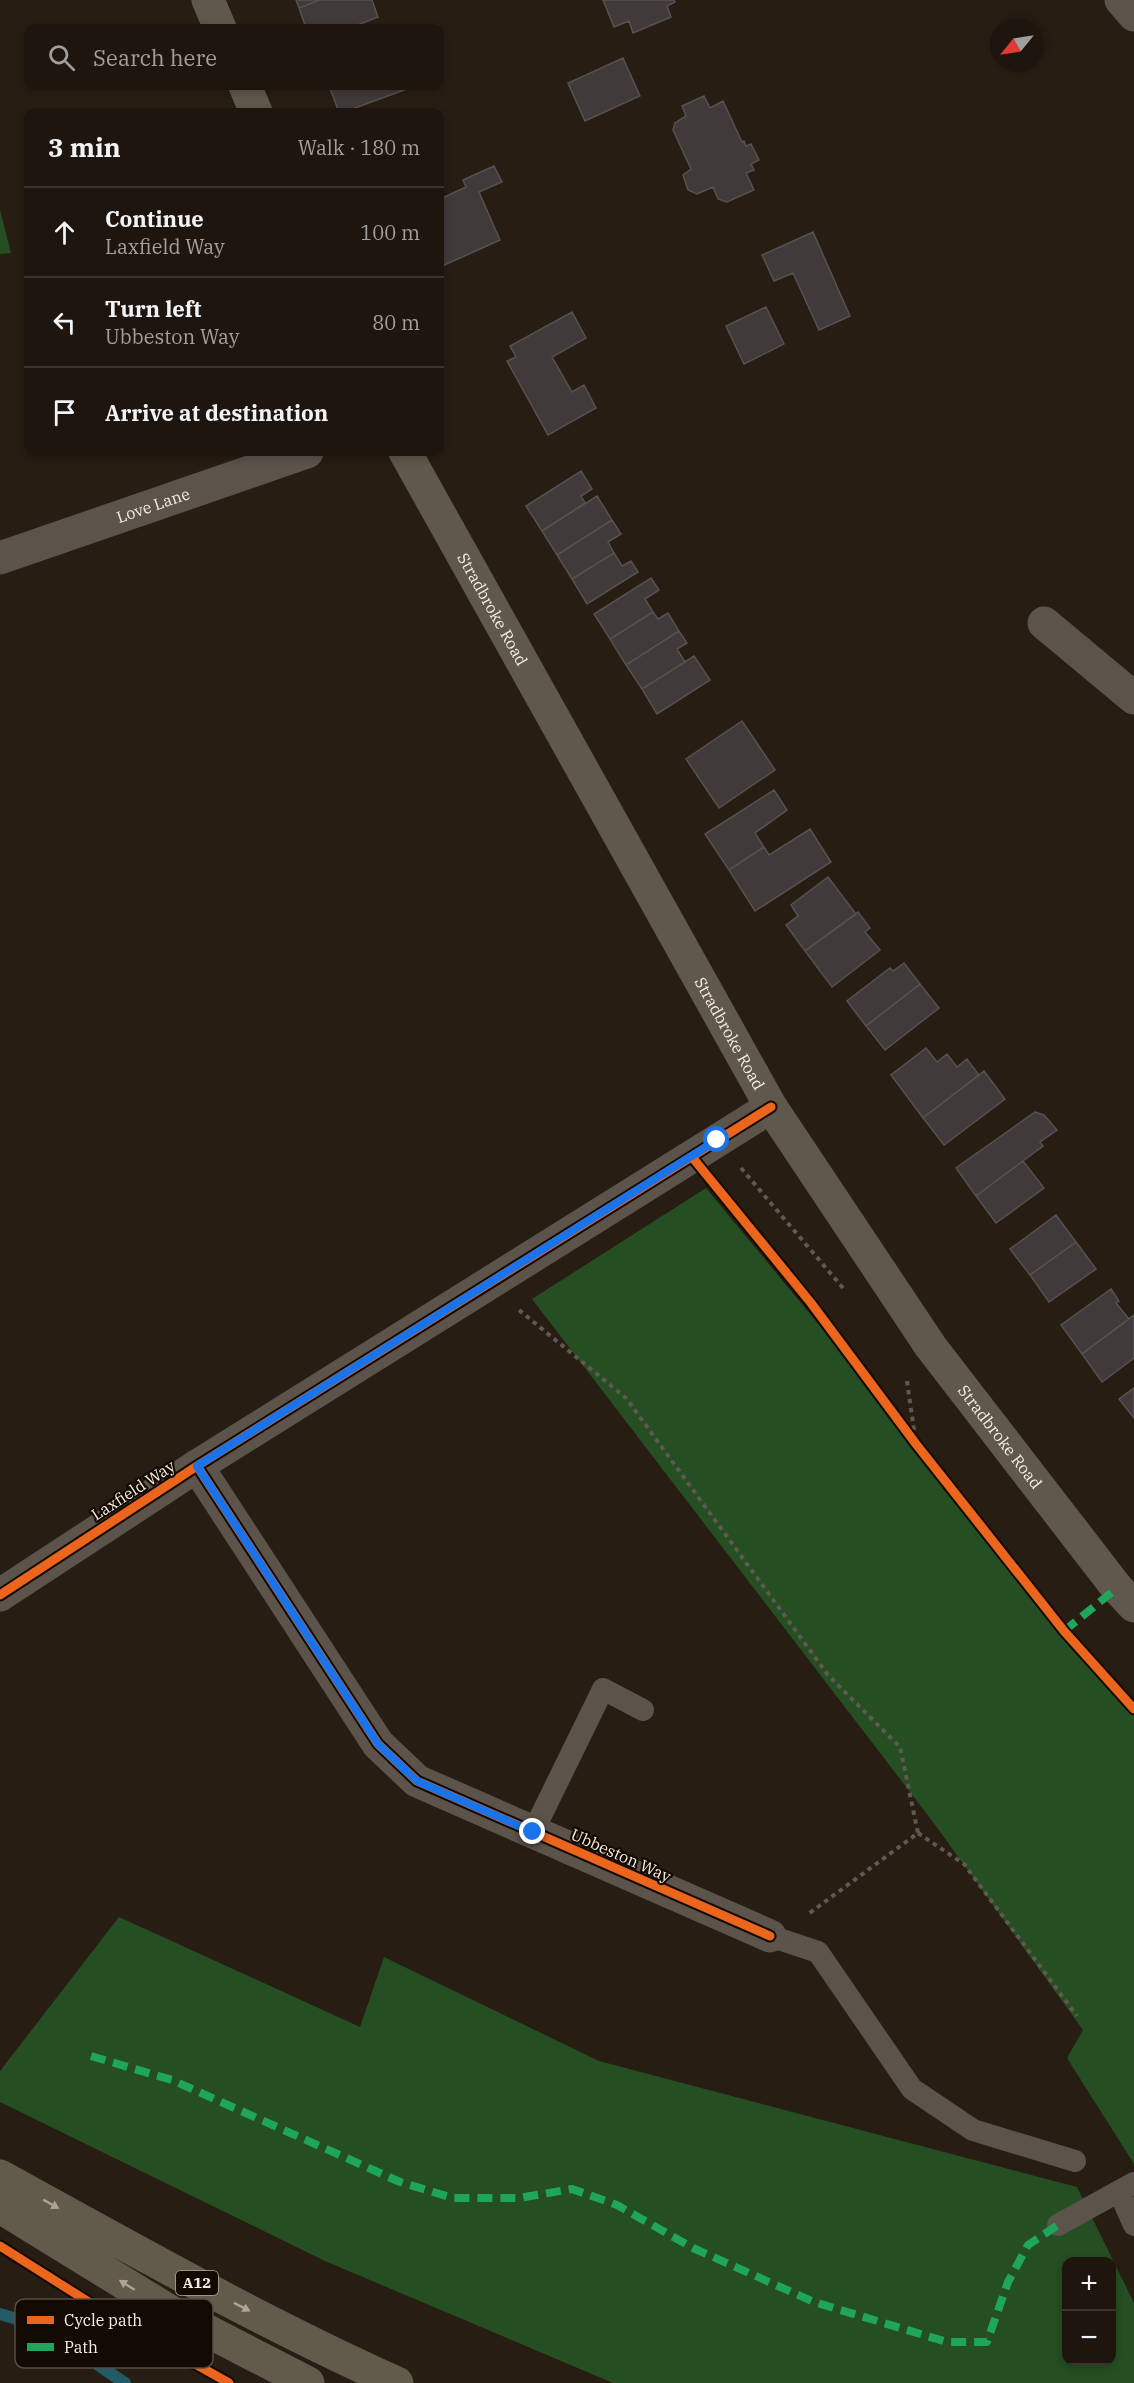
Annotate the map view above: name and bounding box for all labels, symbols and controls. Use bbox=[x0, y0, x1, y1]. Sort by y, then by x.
north arrow bbox=[990, 18, 1044, 72]
search box bbox=[24, 24, 444, 90]
icon: search bbox=[45, 41, 78, 74]
text: Search here bbox=[93, 43, 217, 72]
text: 3 min bbox=[48, 130, 121, 164]
text: Walk · 180 m bbox=[298, 134, 420, 161]
text: Continue bbox=[105, 204, 204, 233]
icon: ahead bbox=[48, 216, 81, 249]
text: 100 m bbox=[360, 219, 420, 246]
text: Laxfield Way bbox=[105, 233, 225, 260]
text: Turn left bbox=[105, 294, 201, 323]
icon: left bbox=[48, 306, 81, 339]
text: 80 m bbox=[372, 309, 420, 336]
text: Ubbeston Way bbox=[105, 323, 239, 350]
icon: arrive bbox=[48, 396, 81, 429]
text: Arrive at destination bbox=[105, 398, 328, 427]
street label: Love Lane bbox=[114, 483, 192, 527]
street label: Stradbroke Road bbox=[453, 549, 532, 669]
street label: Stradbroke Road bbox=[690, 974, 769, 1093]
route start bbox=[703, 1126, 729, 1152]
street label: Stradbroke Road bbox=[954, 1381, 1047, 1493]
street label: Laxfield Way bbox=[87, 1455, 179, 1524]
route end bbox=[519, 1818, 545, 1844]
street label: Ubbeston Way bbox=[568, 1824, 675, 1886]
one-way arrow bbox=[43, 2199, 60, 2209]
map controls bbox=[1062, 2257, 1116, 2365]
button: + bbox=[1062, 2257, 1116, 2311]
road number: A12 bbox=[176, 2271, 218, 2295]
one-way arrow bbox=[119, 2280, 135, 2291]
legend bbox=[15, 2299, 213, 2368]
one-way arrow bbox=[233, 2302, 250, 2311]
text: Cycle path bbox=[64, 2310, 142, 2330]
button: − bbox=[1062, 2311, 1116, 2365]
text: Path bbox=[64, 2337, 98, 2357]

